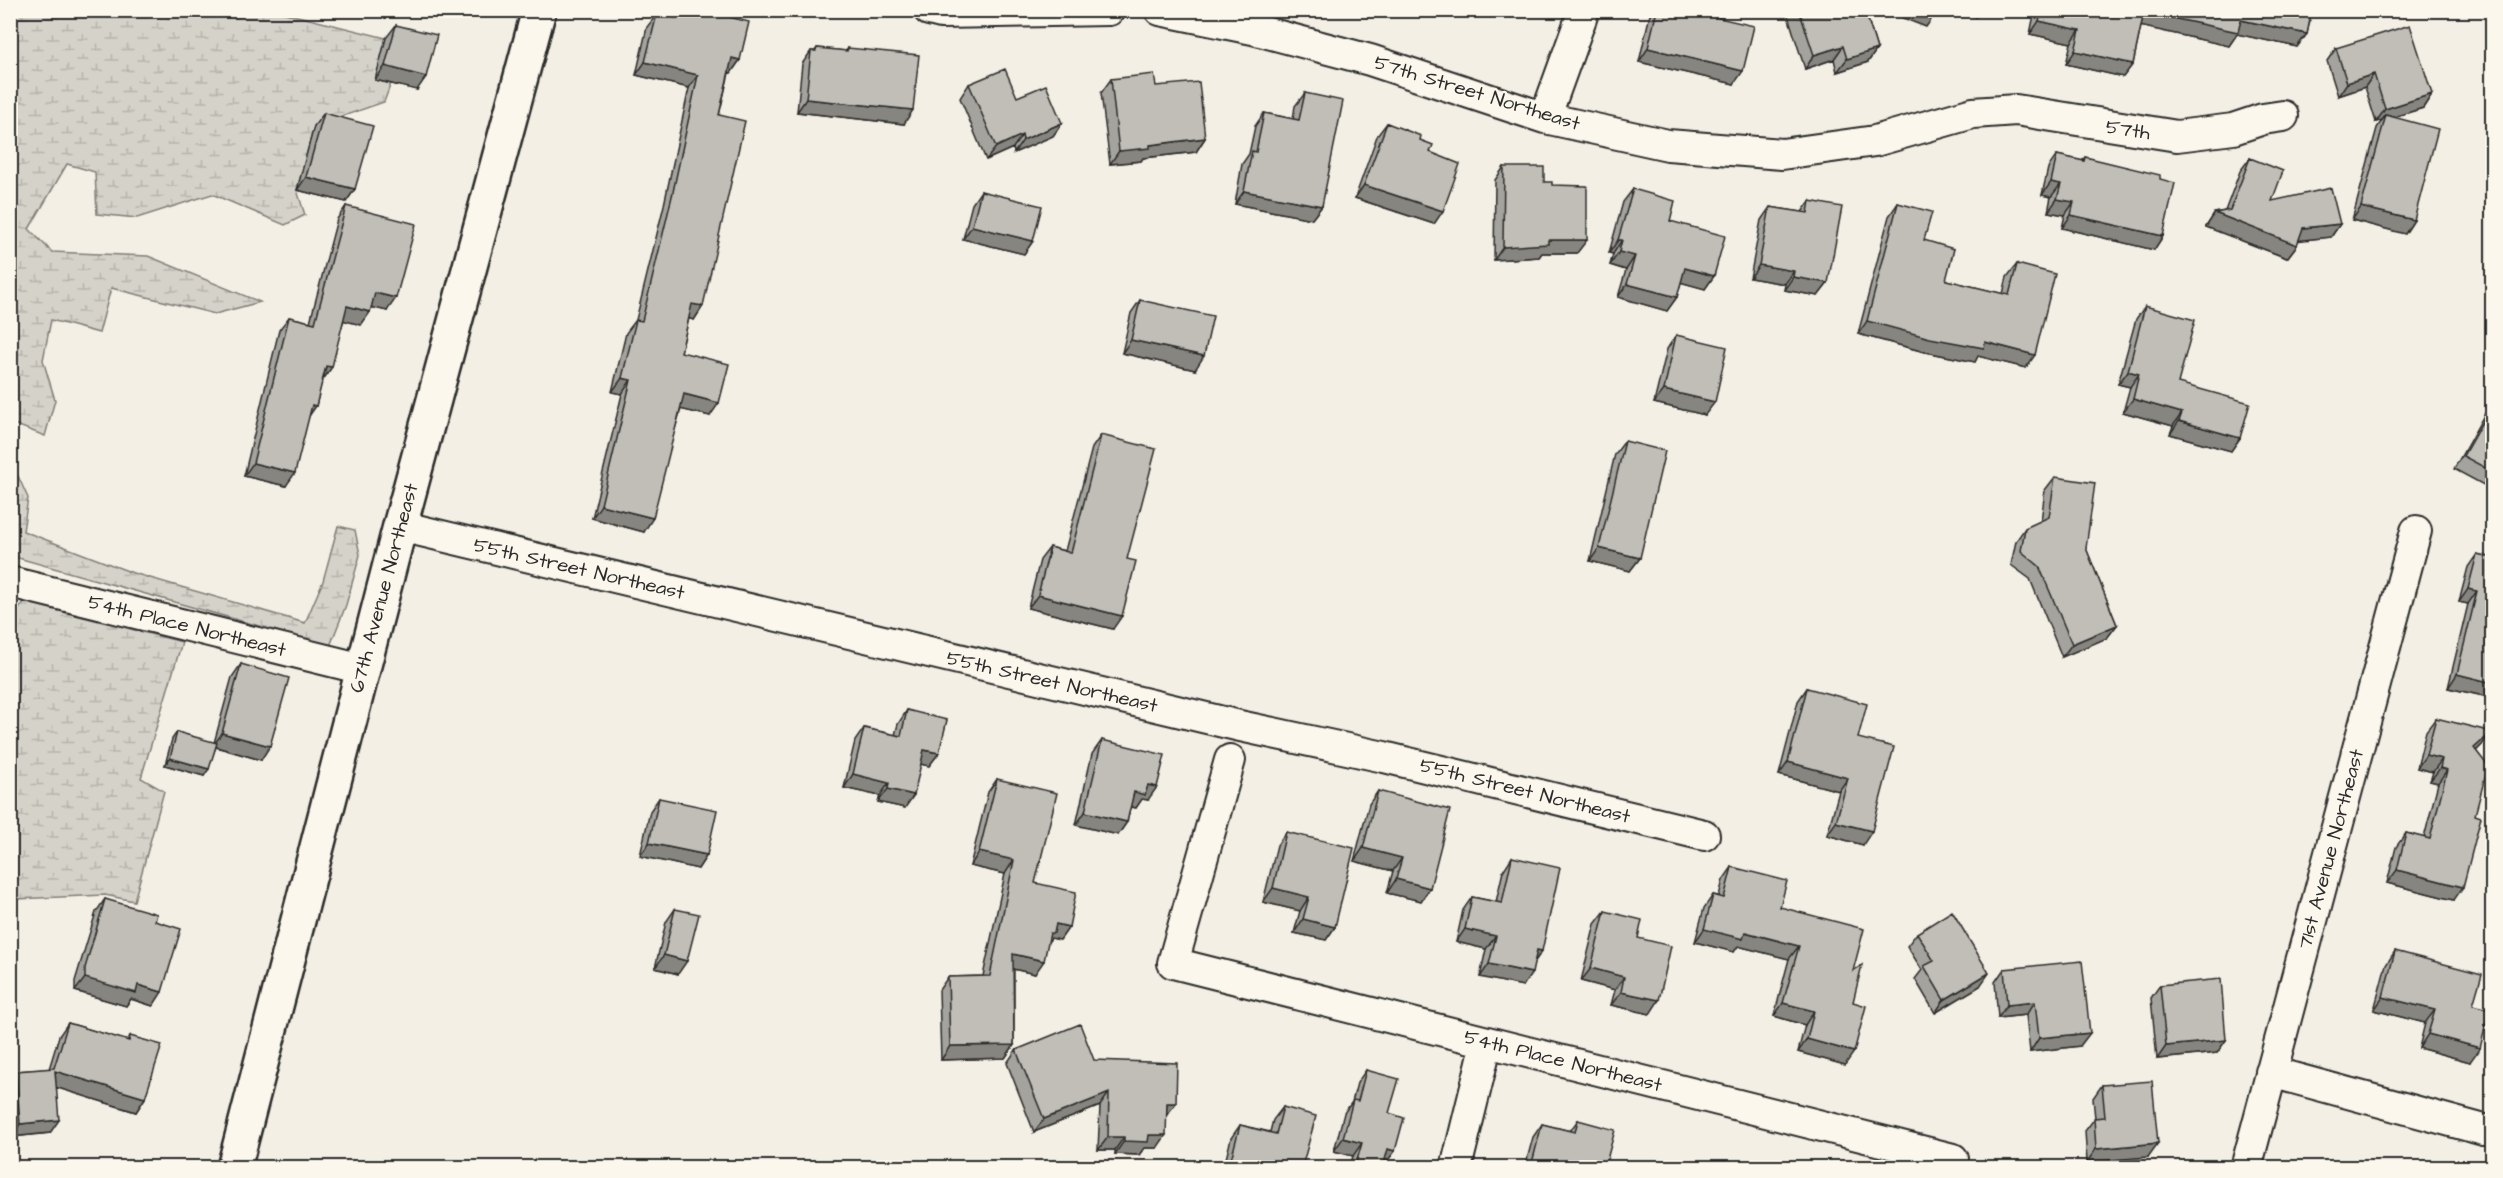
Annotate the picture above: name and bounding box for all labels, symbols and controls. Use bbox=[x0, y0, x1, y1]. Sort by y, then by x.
street label: 57th Street Northeast bbox=[1371, 48, 1583, 138]
street label: 57th bbox=[2104, 113, 2152, 147]
street label: 67th Avenue Northeast bbox=[343, 480, 425, 696]
street label: 55th Street Northeast bbox=[471, 531, 687, 607]
street label: 54th Place Northeast bbox=[85, 588, 289, 664]
street label: 55th Street Northeast bbox=[944, 644, 1160, 720]
street label: 71st Avenue Northeast bbox=[2291, 746, 2371, 952]
street label: 55th Street Northeast bbox=[1417, 751, 1633, 831]
street label: 54th Place Northeast bbox=[1461, 1023, 1665, 1099]

